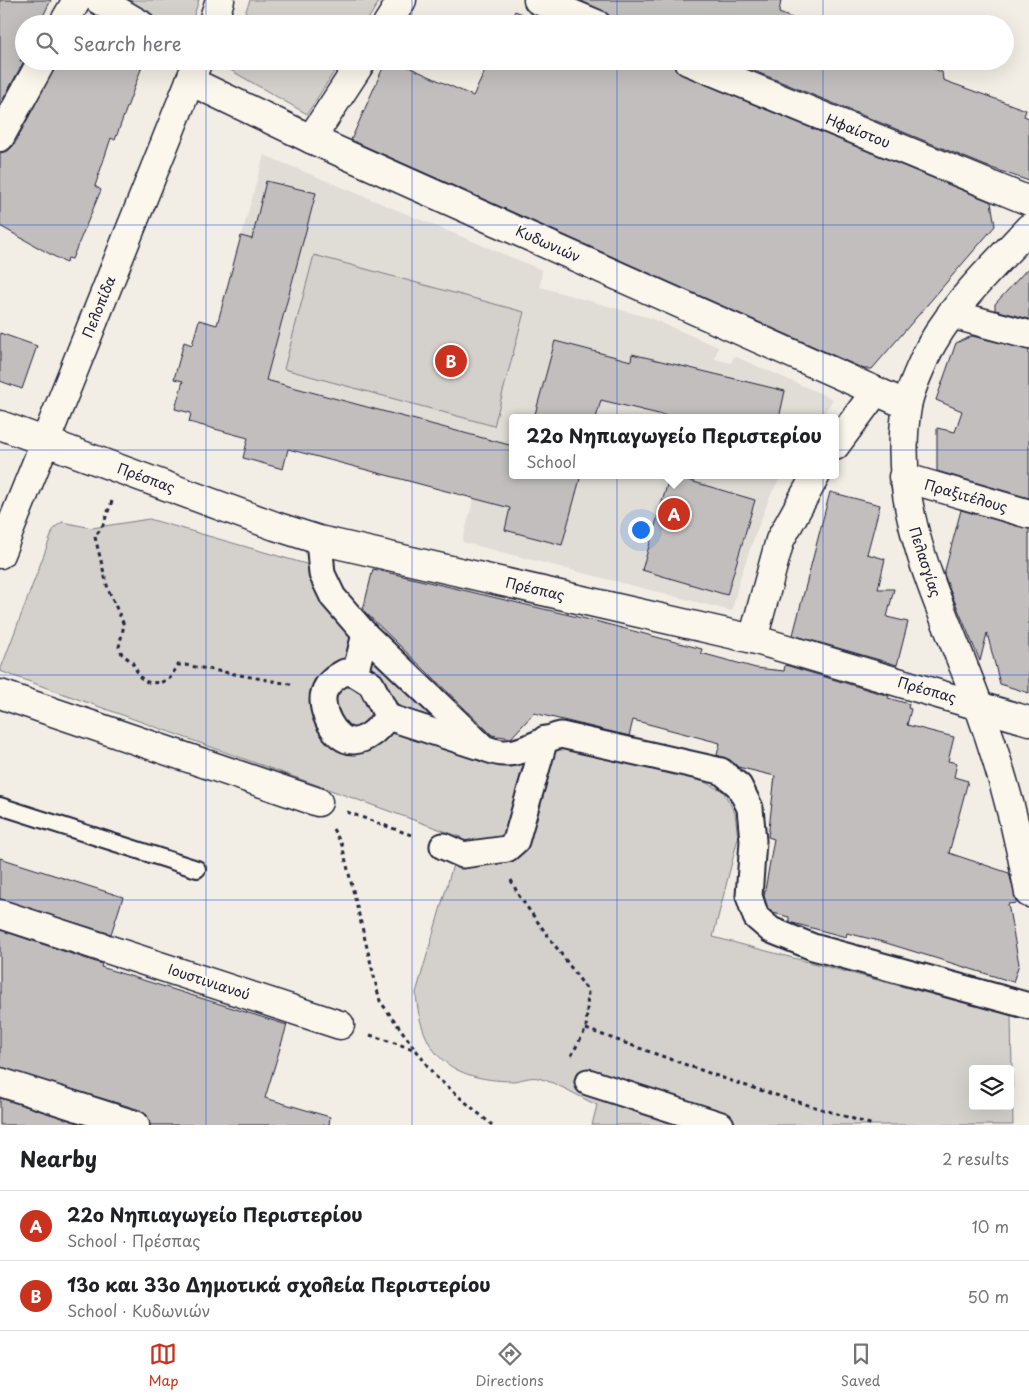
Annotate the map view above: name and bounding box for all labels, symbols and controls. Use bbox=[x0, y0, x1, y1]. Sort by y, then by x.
search box bbox=[15, 15, 1014, 70]
icon: search bbox=[33, 29, 61, 57]
text: Search here bbox=[73, 29, 182, 57]
street label: Ηφαίστου bbox=[823, 108, 894, 153]
street label: Κυδωνιών bbox=[513, 220, 584, 267]
street label: Πελοπίδα bbox=[77, 273, 120, 341]
pin: B bbox=[435, 342, 467, 380]
popup bbox=[509, 414, 839, 479]
text: 22ο Νηπιαγωγείο Περιστερίου bbox=[526, 421, 822, 449]
text: School bbox=[526, 449, 576, 473]
street label: Πρέσπας bbox=[114, 457, 178, 498]
street label: Πραξιτέλους bbox=[922, 474, 1010, 517]
pin: A bbox=[658, 495, 690, 533]
your location bbox=[628, 517, 654, 543]
street label: Πελασγίας bbox=[904, 524, 947, 600]
street label: Πρέσπας bbox=[504, 572, 567, 605]
street label: Πρέσπας bbox=[895, 671, 959, 708]
street label: Ιουστινιανού bbox=[165, 958, 253, 1005]
map controls bbox=[969, 1065, 1014, 1110]
button: layers bbox=[969, 1065, 1014, 1110]
text: Nearby bbox=[20, 1142, 97, 1174]
text: 2 results bbox=[942, 1146, 1009, 1170]
text: 22ο Νηπιαγωγείο Περιστερίου bbox=[67, 1200, 363, 1228]
text: A bbox=[30, 1214, 42, 1238]
text: 10 m bbox=[972, 1214, 1009, 1238]
text: School · Πρέσπας bbox=[67, 1228, 201, 1252]
text: 13ο και 33ο Δημοτικά σχολεία Περιστερίου bbox=[67, 1270, 491, 1298]
text: B bbox=[31, 1284, 41, 1308]
text: 50 m bbox=[968, 1284, 1009, 1308]
text: School · Κυδωνιών bbox=[67, 1298, 211, 1322]
tab: Map bbox=[149, 1340, 178, 1391]
tab: Directions bbox=[476, 1340, 544, 1391]
tab: Saved bbox=[841, 1340, 880, 1391]

